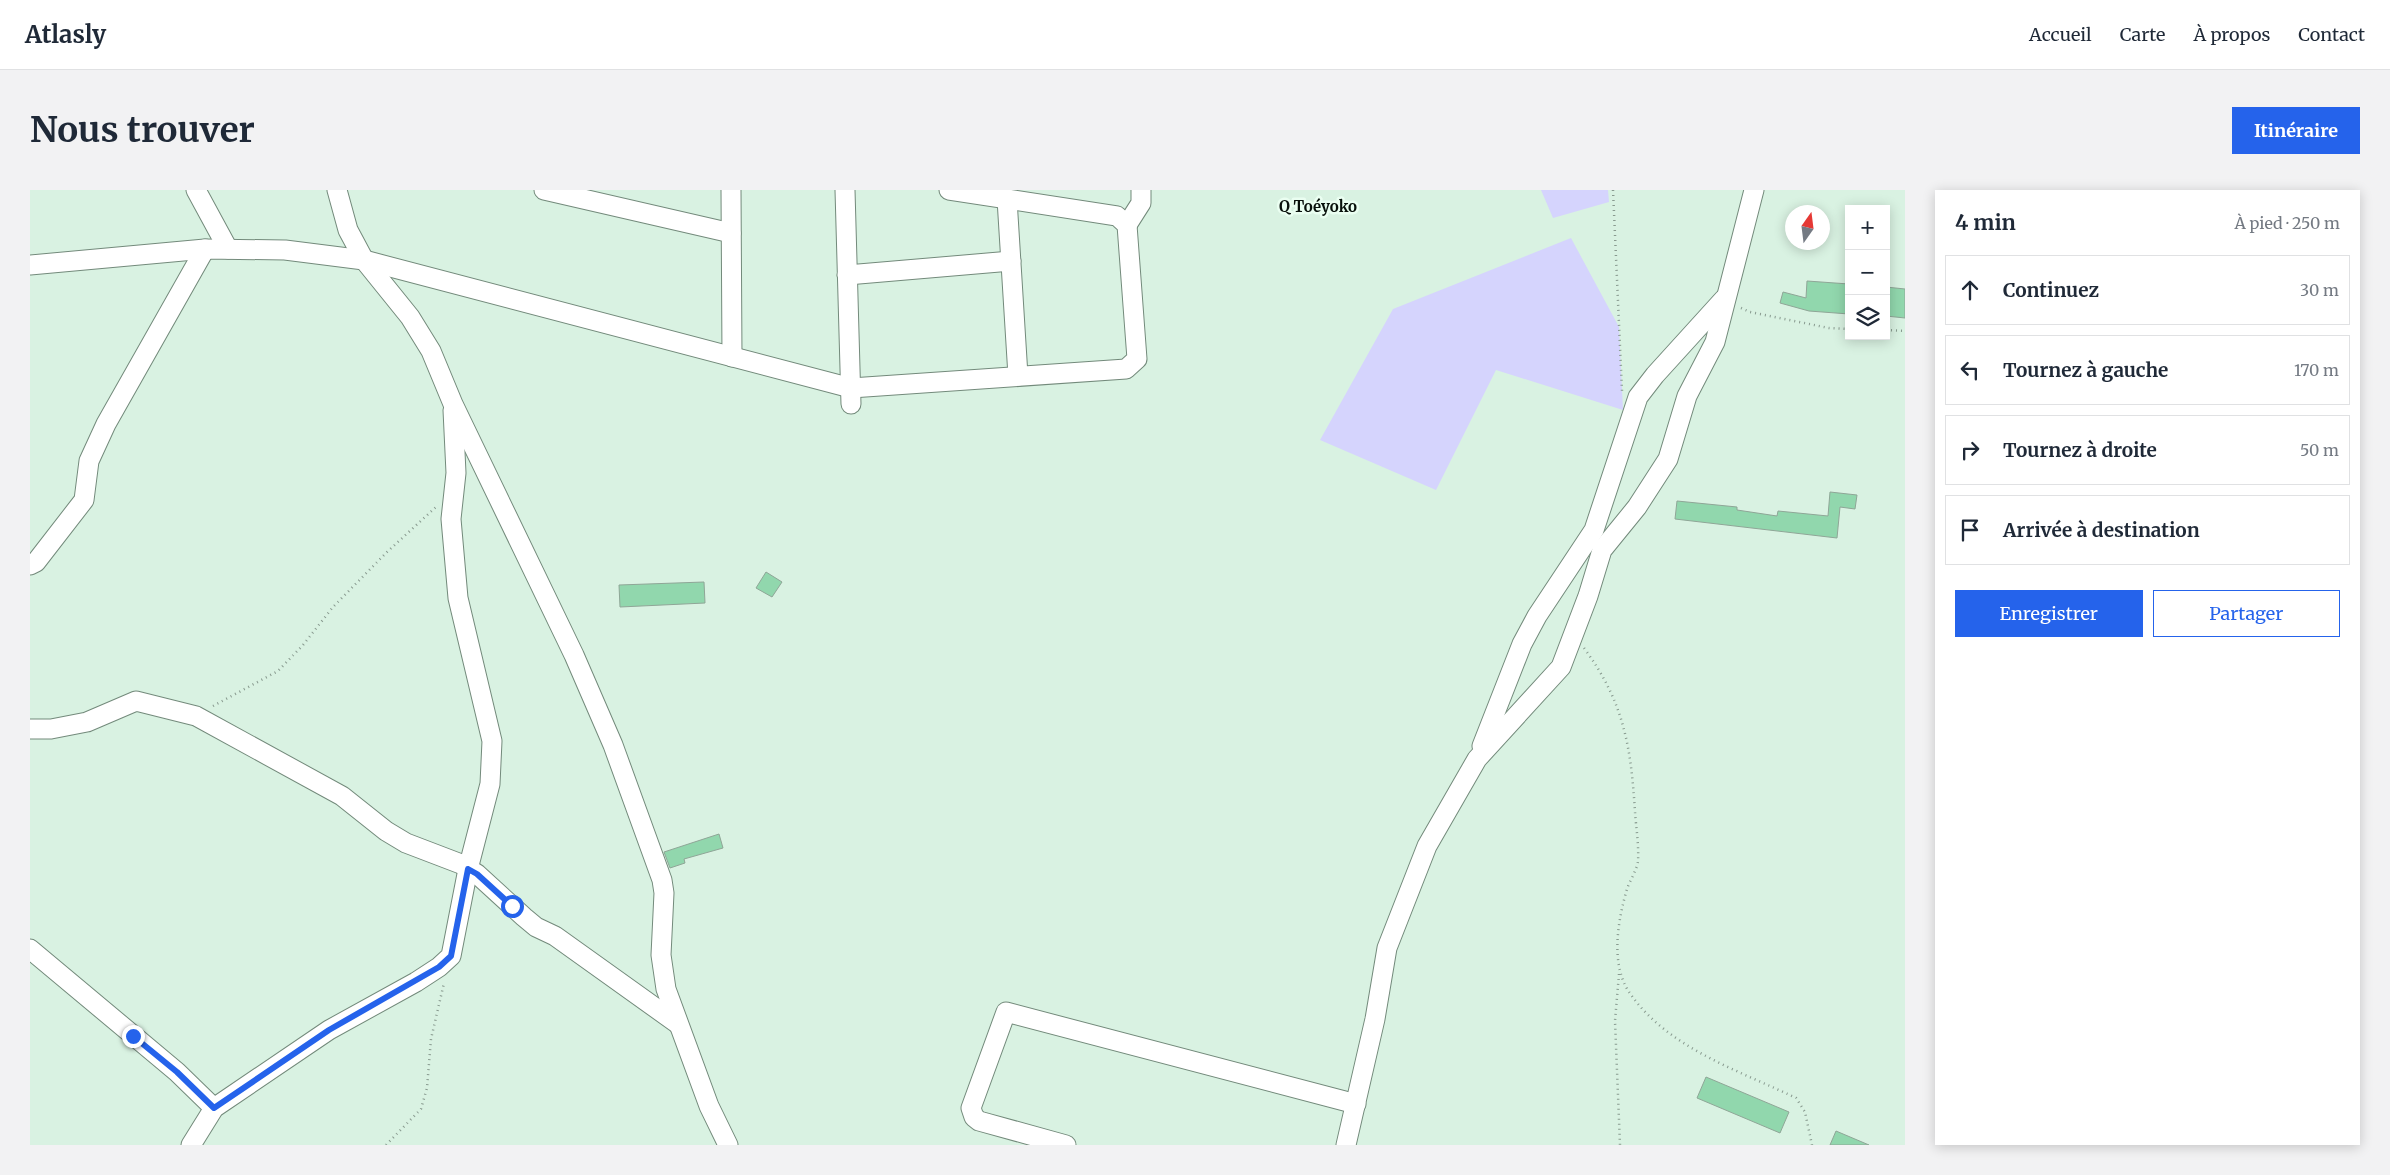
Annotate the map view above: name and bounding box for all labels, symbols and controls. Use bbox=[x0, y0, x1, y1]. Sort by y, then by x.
text: Atlasly bbox=[25, 19, 106, 50]
text: Accueil bbox=[2029, 23, 2092, 46]
text: Carte bbox=[2120, 23, 2165, 46]
text: À propos bbox=[2193, 23, 2270, 46]
text: Contact bbox=[2298, 23, 2365, 46]
button: Itinéraire bbox=[2232, 107, 2360, 154]
text: Nous trouver bbox=[30, 108, 255, 152]
district label: Q Toéyoko bbox=[1279, 197, 1357, 216]
north arrow bbox=[1785, 205, 1830, 250]
map controls bbox=[1845, 205, 1890, 340]
button: + bbox=[1845, 205, 1890, 250]
text: 4 min bbox=[1955, 209, 2016, 236]
text: À pied · 250 m bbox=[2234, 213, 2340, 233]
button: − bbox=[1845, 250, 1890, 295]
icon: ahead bbox=[1956, 276, 1984, 304]
text: Continuez bbox=[2003, 278, 2099, 302]
text: 30 m bbox=[2300, 280, 2339, 300]
button: layers bbox=[1845, 295, 1890, 340]
icon: left bbox=[1956, 356, 1984, 384]
text: Tournez à gauche bbox=[2003, 358, 2168, 382]
text: 170 m bbox=[2294, 360, 2339, 380]
icon: right bbox=[1956, 436, 1984, 464]
text: Tournez à droite bbox=[2003, 438, 2157, 462]
text: 50 m bbox=[2300, 440, 2339, 460]
icon: arrive bbox=[1956, 516, 1984, 544]
text: Arrivée à destination bbox=[2003, 518, 2200, 542]
button: Enregistrer bbox=[1955, 590, 2143, 637]
button: Partager bbox=[2153, 590, 2340, 637]
route start bbox=[501, 895, 524, 918]
route end bbox=[122, 1025, 145, 1048]

